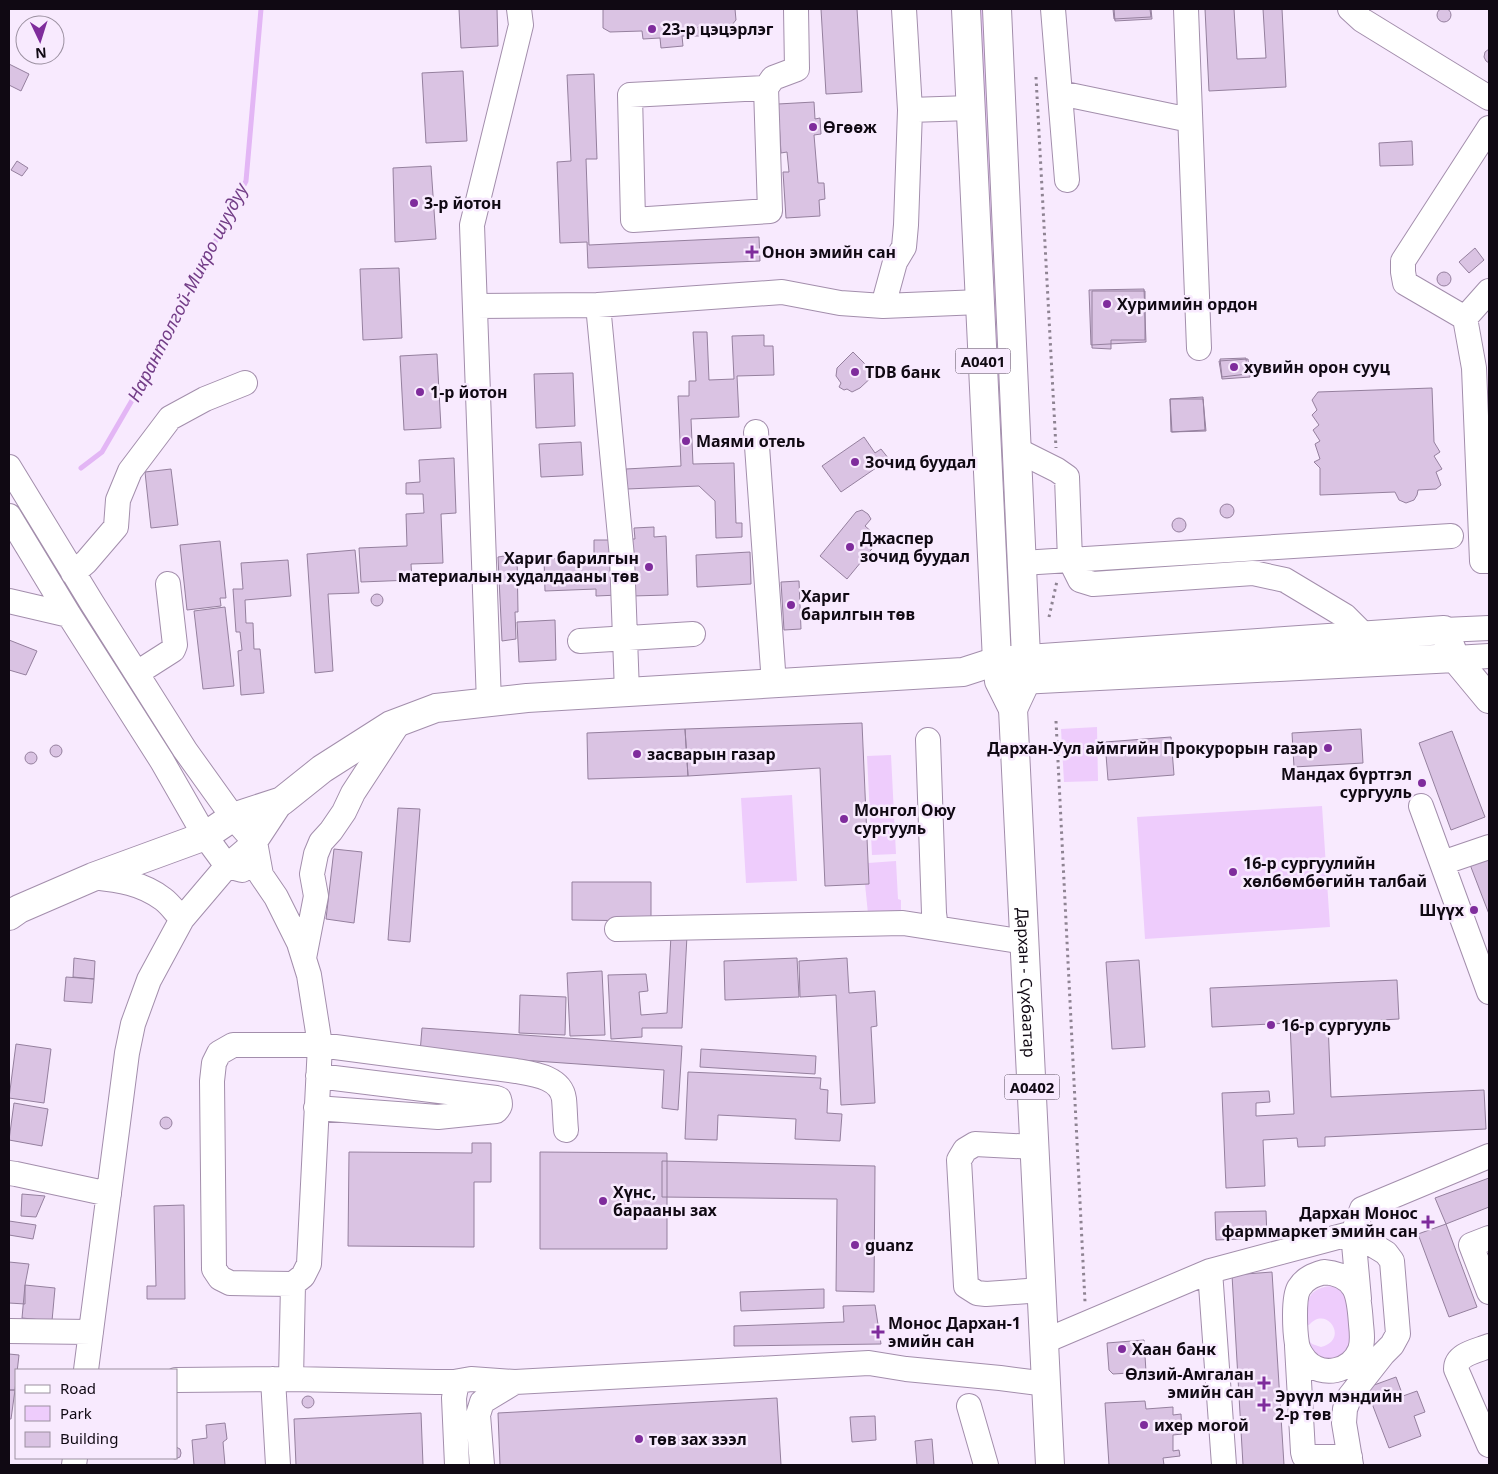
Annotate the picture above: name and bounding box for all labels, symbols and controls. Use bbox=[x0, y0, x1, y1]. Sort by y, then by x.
north arrow bbox=[15, 15, 65, 65]
place label: 23-р цэцэрлэг bbox=[662, 18, 774, 40]
marker: 23-р цэцэрлэг bbox=[646, 23, 658, 35]
text: N bbox=[35, 44, 47, 63]
place label: Өгөөж bbox=[823, 116, 877, 138]
marker: Өгөөж bbox=[807, 121, 819, 133]
water label: Нарантолгой-Микро шуудуу bbox=[121, 177, 253, 406]
place label: 3-р йотон bbox=[424, 192, 502, 214]
marker: 3-р йотон bbox=[408, 197, 420, 209]
place label: Онон эмийн сан bbox=[762, 241, 896, 263]
marker: Онон эмийн сан bbox=[746, 246, 758, 258]
place label: Хуримийн ордон bbox=[1117, 293, 1258, 315]
marker: Хуримийн ордон bbox=[1101, 298, 1113, 310]
road number: A0401 bbox=[956, 348, 1010, 374]
place label: хувийн орон сууц bbox=[1244, 356, 1390, 378]
place label: TDB банк bbox=[865, 361, 941, 383]
marker: хувийн орон сууц bbox=[1228, 361, 1240, 373]
marker: TDB банк bbox=[849, 366, 861, 378]
place label: 1-р йотон bbox=[430, 381, 508, 403]
marker: 1-р йотон bbox=[414, 386, 426, 398]
place label: Маями отель bbox=[696, 430, 805, 452]
marker: Маями отель bbox=[680, 435, 692, 447]
place label: Зочид буудал bbox=[865, 451, 976, 473]
marker: Зочид буудал bbox=[849, 456, 861, 468]
place label: Джаспер зочид буудал bbox=[860, 527, 970, 567]
marker: Джаспер зочид буудал bbox=[844, 541, 856, 553]
place label: Хариг барилгын материалын худалдааны төв bbox=[398, 547, 639, 587]
marker: Хариг барилгын материалын худалдааны төв bbox=[643, 561, 655, 573]
place label: Хариг барилгын төв bbox=[801, 585, 915, 625]
marker: Хариг барилгын төв bbox=[785, 599, 797, 611]
place label: Дархан-Уул аймгийн Прокурорын газар bbox=[987, 737, 1318, 759]
marker: Дархан-Уул аймгийн Прокурорын газар bbox=[1322, 742, 1334, 754]
place label: засварын газар bbox=[647, 743, 776, 765]
marker: засварын газар bbox=[631, 748, 643, 760]
place label: Мандах бүртгэл сургууль bbox=[1281, 763, 1412, 803]
marker: Мандах бүртгэл сургууль bbox=[1416, 777, 1428, 789]
place label: Монгол Оюу сургууль bbox=[854, 799, 957, 839]
marker: Монгол Оюу сургууль bbox=[838, 813, 850, 825]
place label: 16-р сургуулийн хөлбөмбөгийн талбай bbox=[1243, 852, 1427, 892]
marker: 16-р сургуулийн хөлбөмбөгийн талбай bbox=[1227, 866, 1239, 878]
place label: Шүүх bbox=[1419, 899, 1465, 921]
marker: Шүүх bbox=[1468, 904, 1480, 916]
street label: Дархан - Сүхбаатар bbox=[1012, 907, 1041, 1058]
place label: 16-р сургууль bbox=[1281, 1014, 1391, 1036]
marker: 16-р сургууль bbox=[1265, 1019, 1277, 1031]
road number: A0402 bbox=[1004, 1074, 1060, 1100]
place label: Хүнс, барааны зах bbox=[613, 1181, 718, 1221]
marker: Хүнс, барааны зах bbox=[597, 1195, 609, 1207]
place label: Дархан Монос фарммаркет эмийн сан bbox=[1221, 1202, 1418, 1242]
marker: Дархан Монос фарммаркет эмийн сан bbox=[1422, 1216, 1434, 1228]
place label: guanz bbox=[865, 1234, 913, 1256]
marker: guanz bbox=[849, 1239, 861, 1251]
place label: Монос Дархан-1 эмийн сан bbox=[888, 1312, 1021, 1352]
marker: Монос Дархан-1 эмийн сан bbox=[872, 1326, 884, 1338]
place label: Хаан банк bbox=[1132, 1338, 1216, 1360]
marker: Хаан банк bbox=[1116, 1343, 1128, 1355]
place label: Өлзий-Амгалан эмийн сан bbox=[1125, 1363, 1254, 1403]
legend bbox=[15, 1369, 178, 1459]
marker: Өлзий-Амгалан эмийн сан bbox=[1258, 1377, 1270, 1389]
text: Road bbox=[60, 1378, 96, 1398]
place label: Эрүүл мэндийн 2-р төв bbox=[1275, 1385, 1403, 1425]
marker: Эрүүл мэндийн 2-р төв bbox=[1257, 1398, 1271, 1412]
text: Park bbox=[60, 1403, 92, 1423]
place label: ихер могой bbox=[1154, 1414, 1249, 1436]
marker: ихер могой bbox=[1138, 1419, 1150, 1431]
text: Building bbox=[60, 1428, 118, 1448]
place label: төв зах зээл bbox=[649, 1428, 747, 1450]
marker: төв зах зээл bbox=[633, 1433, 645, 1445]

